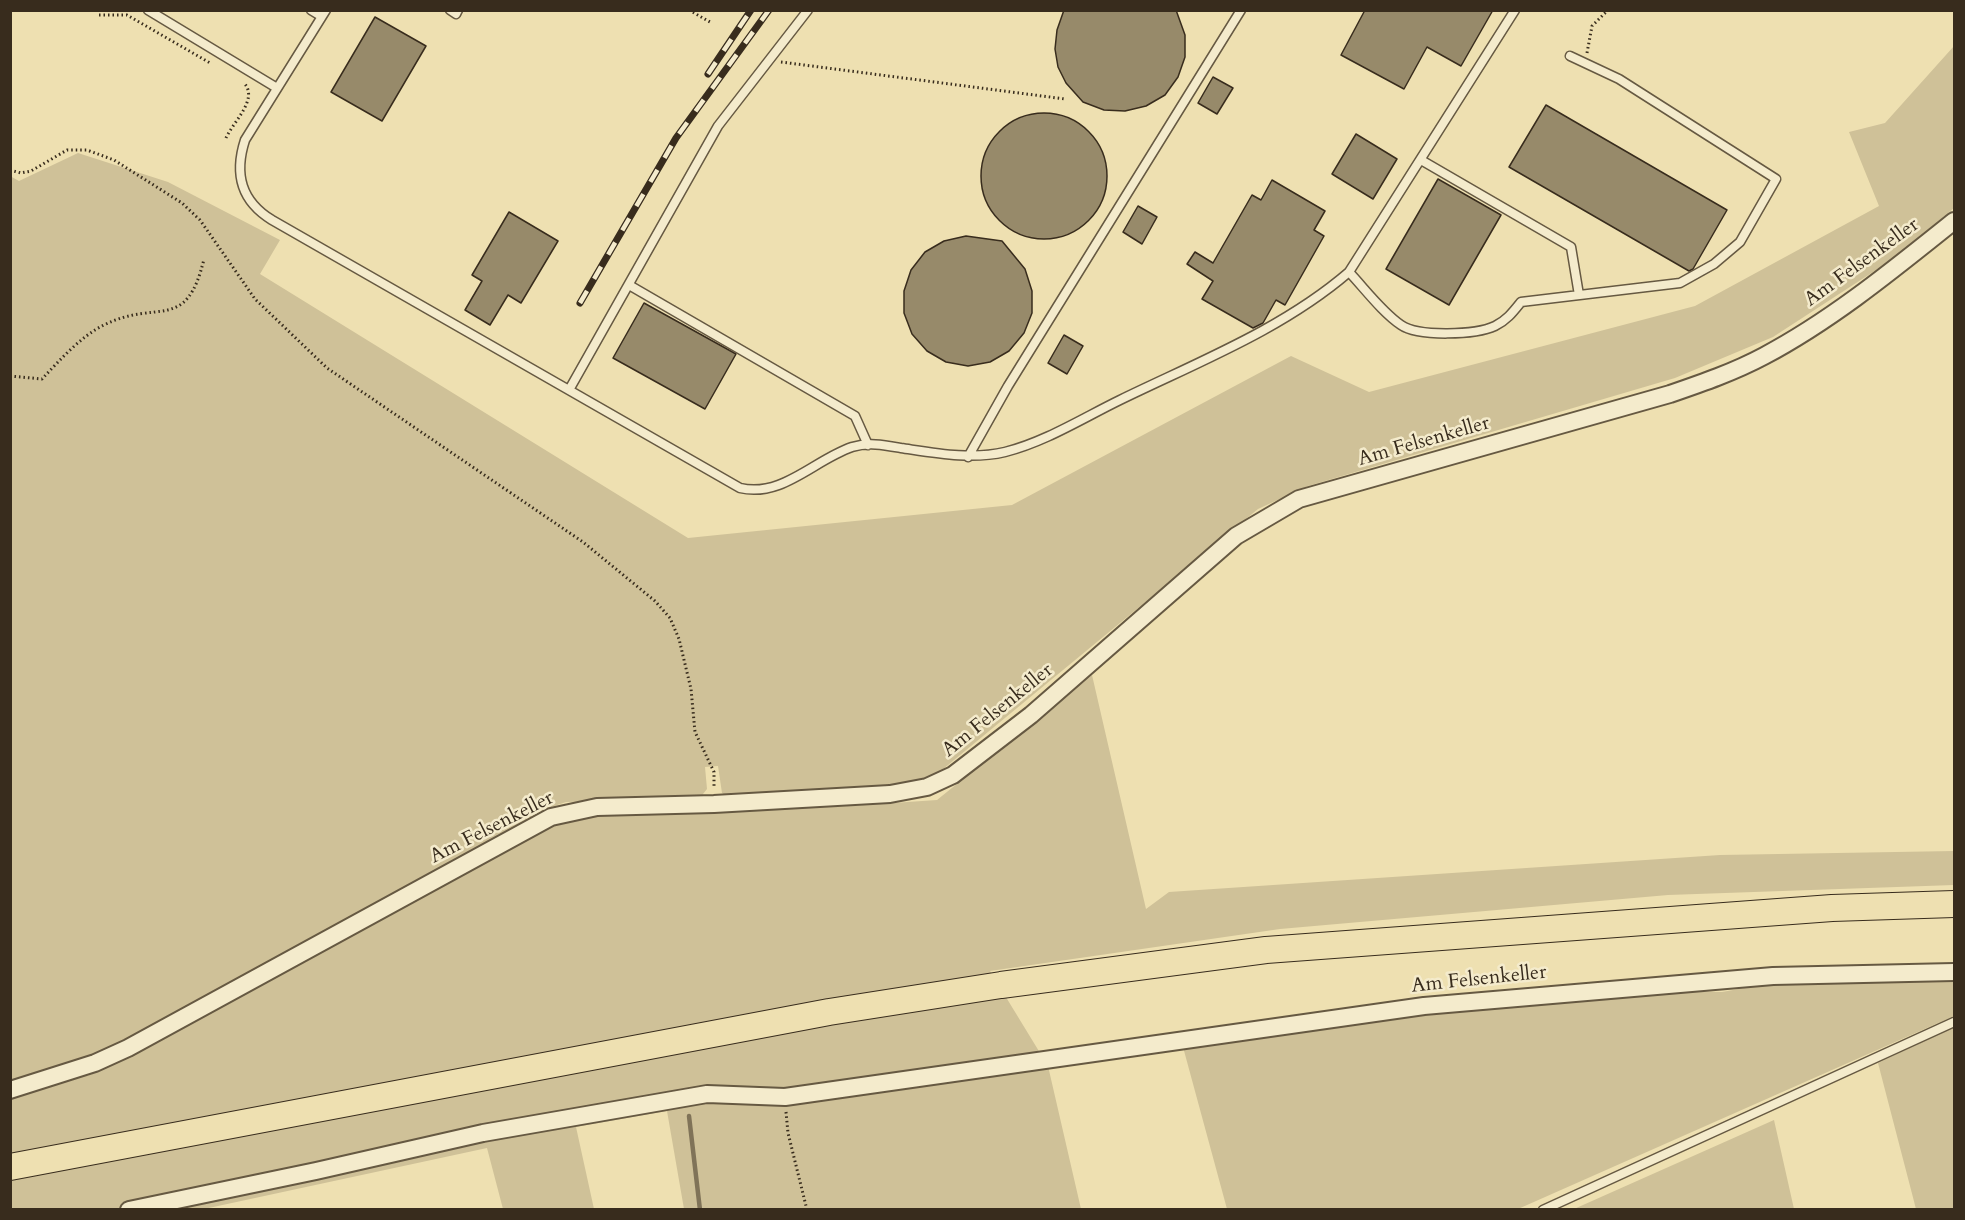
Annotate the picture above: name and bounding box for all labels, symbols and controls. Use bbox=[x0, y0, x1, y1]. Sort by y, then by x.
street label: Am Felsenkeller bbox=[1800, 213, 1924, 313]
street label: Am Felsenkeller bbox=[1356, 412, 1492, 472]
street label: Am Felsenkeller bbox=[938, 659, 1058, 763]
street label: Am Felsenkeller bbox=[426, 787, 558, 869]
street label: Am Felsenkeller bbox=[1410, 961, 1548, 999]

